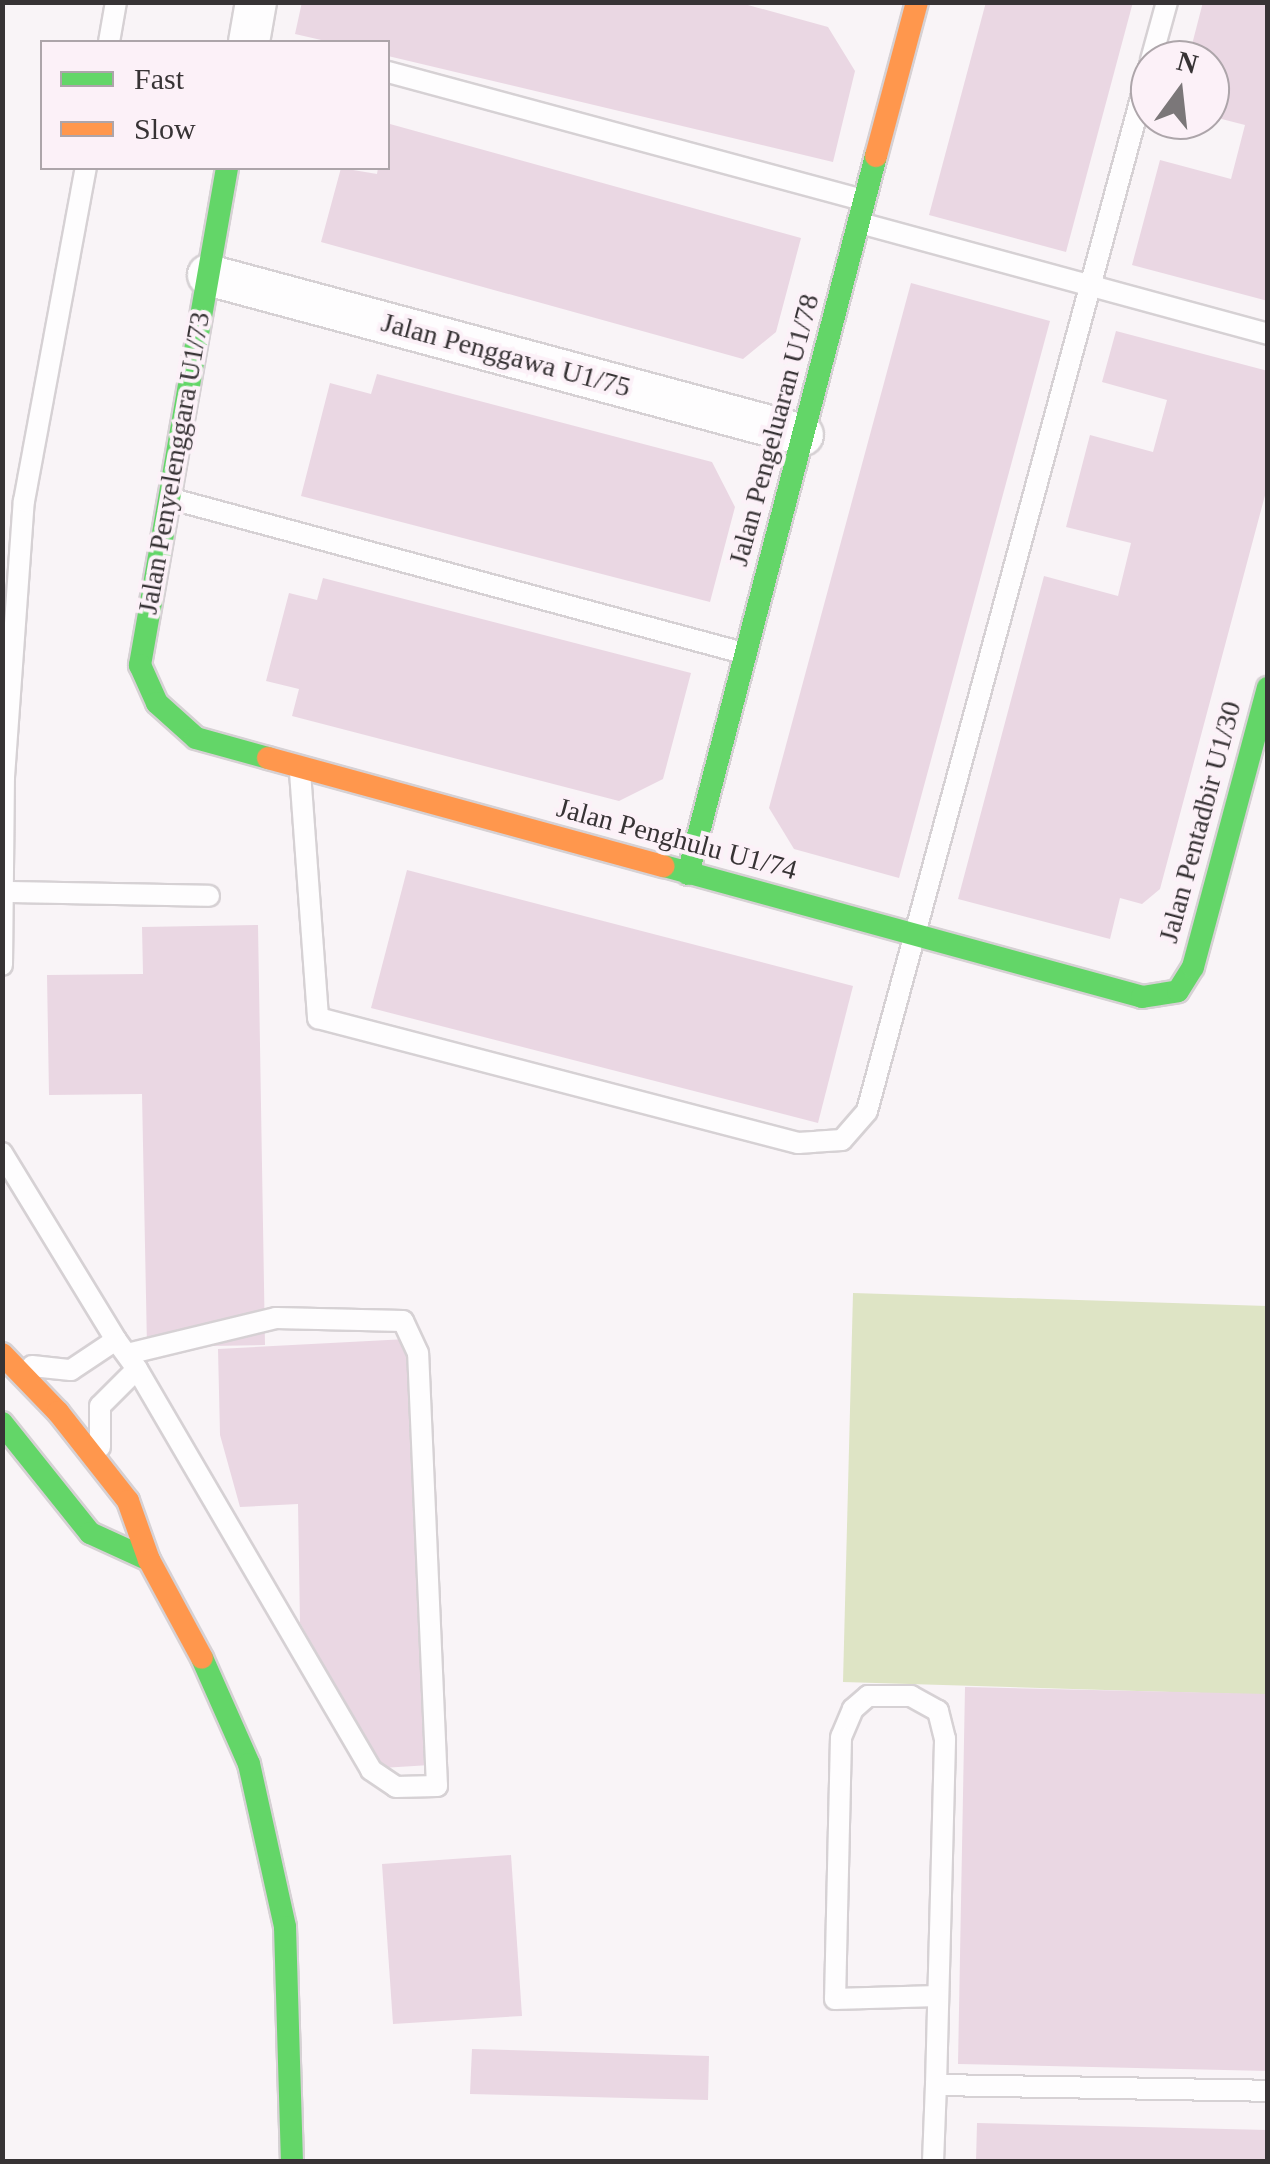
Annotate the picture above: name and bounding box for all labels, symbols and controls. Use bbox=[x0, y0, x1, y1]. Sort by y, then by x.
legend bbox=[40, 40, 390, 170]
north arrow bbox=[1130, 40, 1230, 140]
text: N bbox=[1174, 45, 1201, 80]
text: Fast bbox=[134, 62, 184, 95]
text: Slow bbox=[134, 112, 196, 145]
street label: Jalan Pengeluaran U1/78 bbox=[722, 290, 826, 570]
street label: Jalan Penggawa U1/75 bbox=[378, 306, 634, 404]
street label: Jalan Penyelenggara U1/73 bbox=[131, 309, 217, 617]
street label: Jalan Pentadbir U1/30 bbox=[1152, 697, 1248, 947]
street label: Jalan Penghulu U1/74 bbox=[553, 791, 801, 887]

